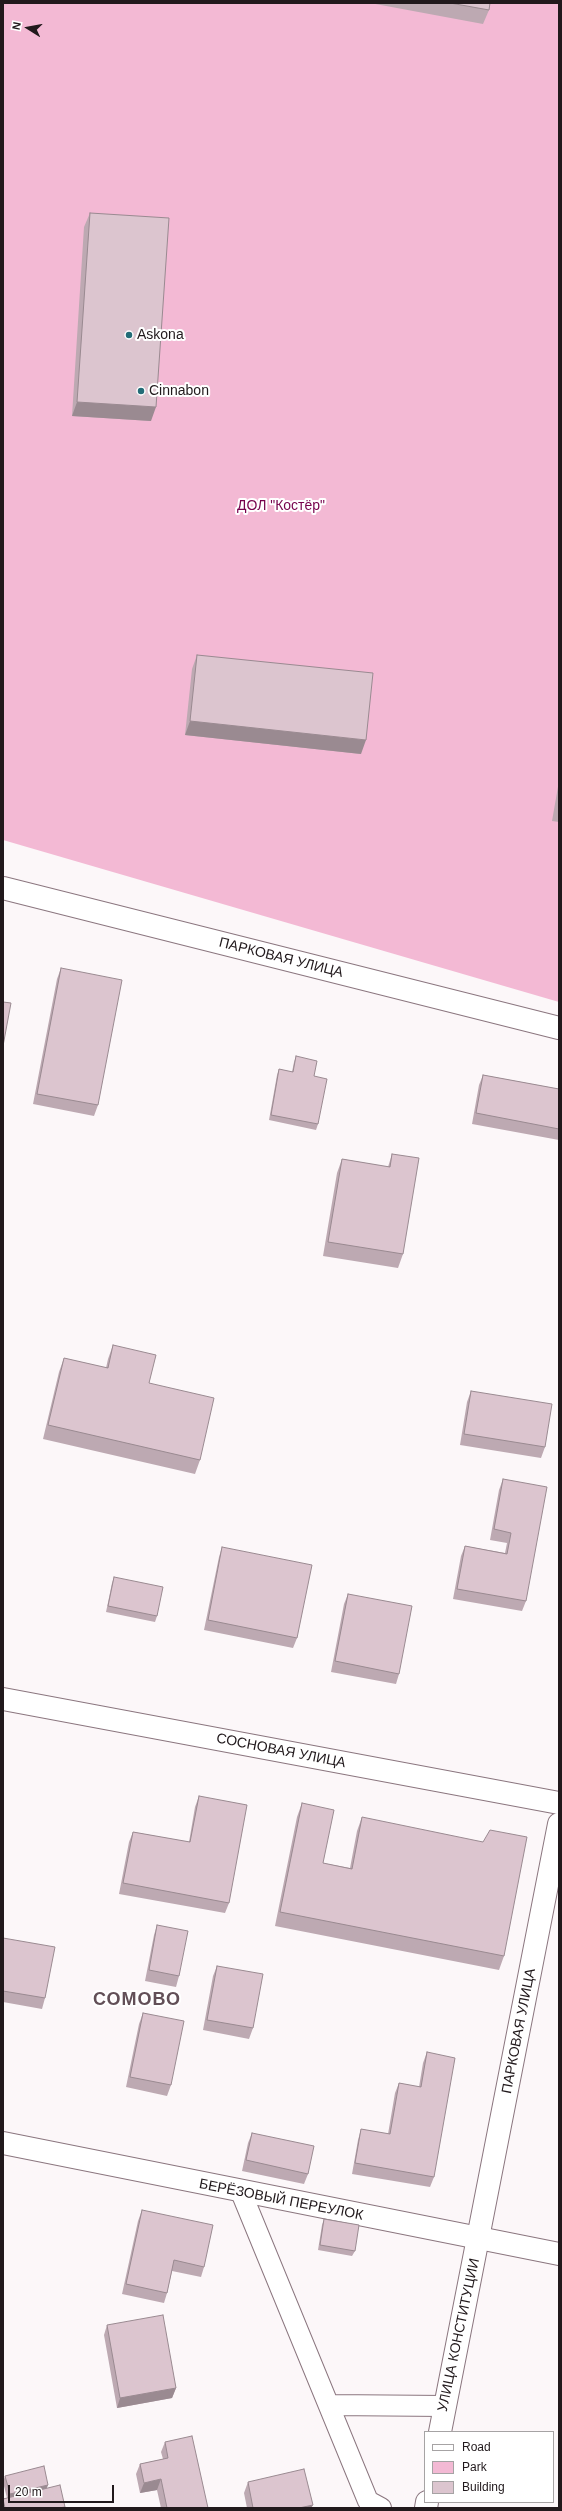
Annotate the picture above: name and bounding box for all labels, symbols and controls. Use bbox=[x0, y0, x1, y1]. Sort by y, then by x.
north arrow bbox=[8, 8, 48, 48]
text: N bbox=[10, 21, 23, 31]
place label: Askona bbox=[137, 327, 184, 343]
marker: Askona bbox=[124, 330, 134, 340]
place label: Cinnabon bbox=[149, 383, 209, 399]
marker: Cinnabon bbox=[136, 386, 146, 396]
park label: ДОЛ "Костёр" bbox=[237, 498, 325, 514]
street label: ПАРКОВАЯ УЛИЦА bbox=[217, 934, 345, 982]
street label: СОСНОВАЯ УЛИЦА bbox=[215, 1730, 347, 1772]
street label: ПАРКОВАЯ УЛИЦА bbox=[499, 1967, 539, 2095]
district label: СОМОВО bbox=[93, 1989, 181, 2011]
street label: БЕРЁЗОВЫЙ ПЕРЕУЛОК bbox=[198, 2176, 364, 2224]
street label: УЛИЦА КОНСТИТУЦИИ bbox=[435, 2257, 483, 2413]
legend bbox=[424, 2431, 554, 2503]
text: Road bbox=[462, 2440, 491, 2454]
text: Park bbox=[462, 2460, 487, 2474]
scale bar bbox=[10, 2477, 116, 2503]
text: Building bbox=[462, 2480, 505, 2494]
text: 20 m bbox=[15, 2485, 42, 2499]

